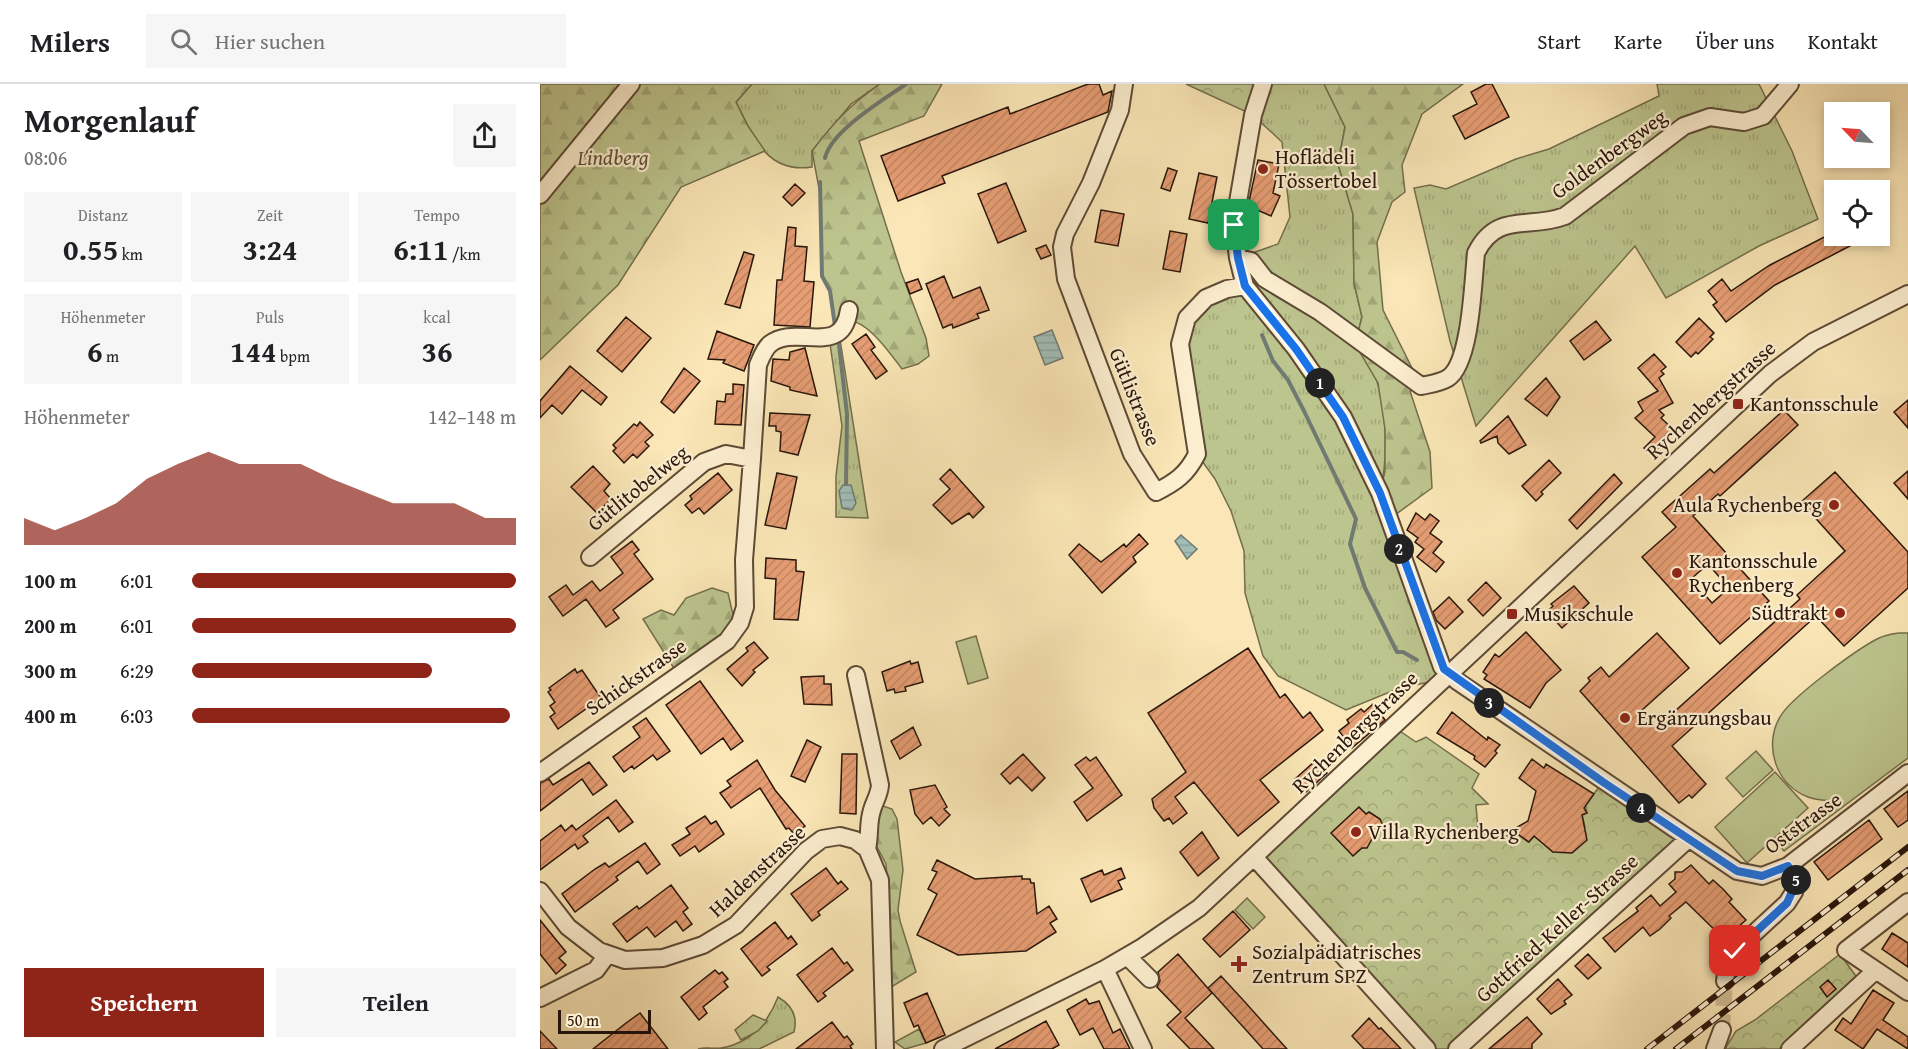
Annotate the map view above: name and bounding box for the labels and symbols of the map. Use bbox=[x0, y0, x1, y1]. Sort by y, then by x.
street label: Goldenbergweg bbox=[1544, 101, 1673, 206]
north arrow bbox=[1824, 102, 1890, 168]
place label: Hoflädeli Tössertobel bbox=[1275, 141, 1378, 196]
park label: Lindberg bbox=[576, 142, 649, 173]
marker: Hoflädeli Tössertobel bbox=[1256, 162, 1270, 176]
pin bbox=[1208, 199, 1259, 250]
street label: Rychenbergstrasse bbox=[1639, 333, 1783, 467]
street label: Gütlistrasse bbox=[1102, 343, 1169, 451]
pin: 1 bbox=[1305, 368, 1335, 398]
place label: Kantonsschule bbox=[1750, 388, 1879, 419]
marker: Kantonsschule bbox=[1731, 397, 1745, 411]
street label: Gütlitobelweg bbox=[580, 437, 695, 538]
place label: Aula Rychenberg bbox=[1673, 489, 1823, 520]
marker: Aula Rychenberg bbox=[1827, 498, 1841, 512]
pin: 2 bbox=[1384, 534, 1414, 564]
place label: Kantonsschule Rychenberg bbox=[1689, 545, 1818, 600]
marker: Kantonsschule Rychenberg bbox=[1670, 566, 1684, 580]
place label: Südtrakt bbox=[1751, 597, 1829, 628]
place label: Musikschule bbox=[1524, 598, 1634, 629]
marker: Südtrakt bbox=[1833, 606, 1847, 620]
marker: Musikschule bbox=[1505, 607, 1519, 621]
street label: Schickstrasse bbox=[579, 630, 693, 723]
street label: Rychenbergstrasse bbox=[1284, 663, 1425, 800]
pin: 3 bbox=[1474, 688, 1504, 718]
place label: Ergänzungsbau bbox=[1637, 702, 1772, 733]
marker: Ergänzungsbau bbox=[1618, 711, 1632, 725]
street label: Oststrasse bbox=[1758, 784, 1848, 861]
pin: 4 bbox=[1626, 793, 1656, 823]
place label: Villa Rychenberg bbox=[1368, 816, 1519, 847]
street label: Haldenstrasse bbox=[701, 817, 812, 924]
marker: Villa Rychenberg bbox=[1349, 825, 1363, 839]
street label: Gottfried-Keller-Strasse bbox=[1468, 846, 1645, 1009]
pin: 5 bbox=[1781, 865, 1811, 895]
pin bbox=[1709, 925, 1760, 976]
place label: Sozialpädiatrisches Zentrum SPZ bbox=[1252, 936, 1421, 991]
marker: Sozialpädiatrisches Zentrum SPZ bbox=[1230, 955, 1248, 973]
scale bar bbox=[558, 1007, 651, 1034]

